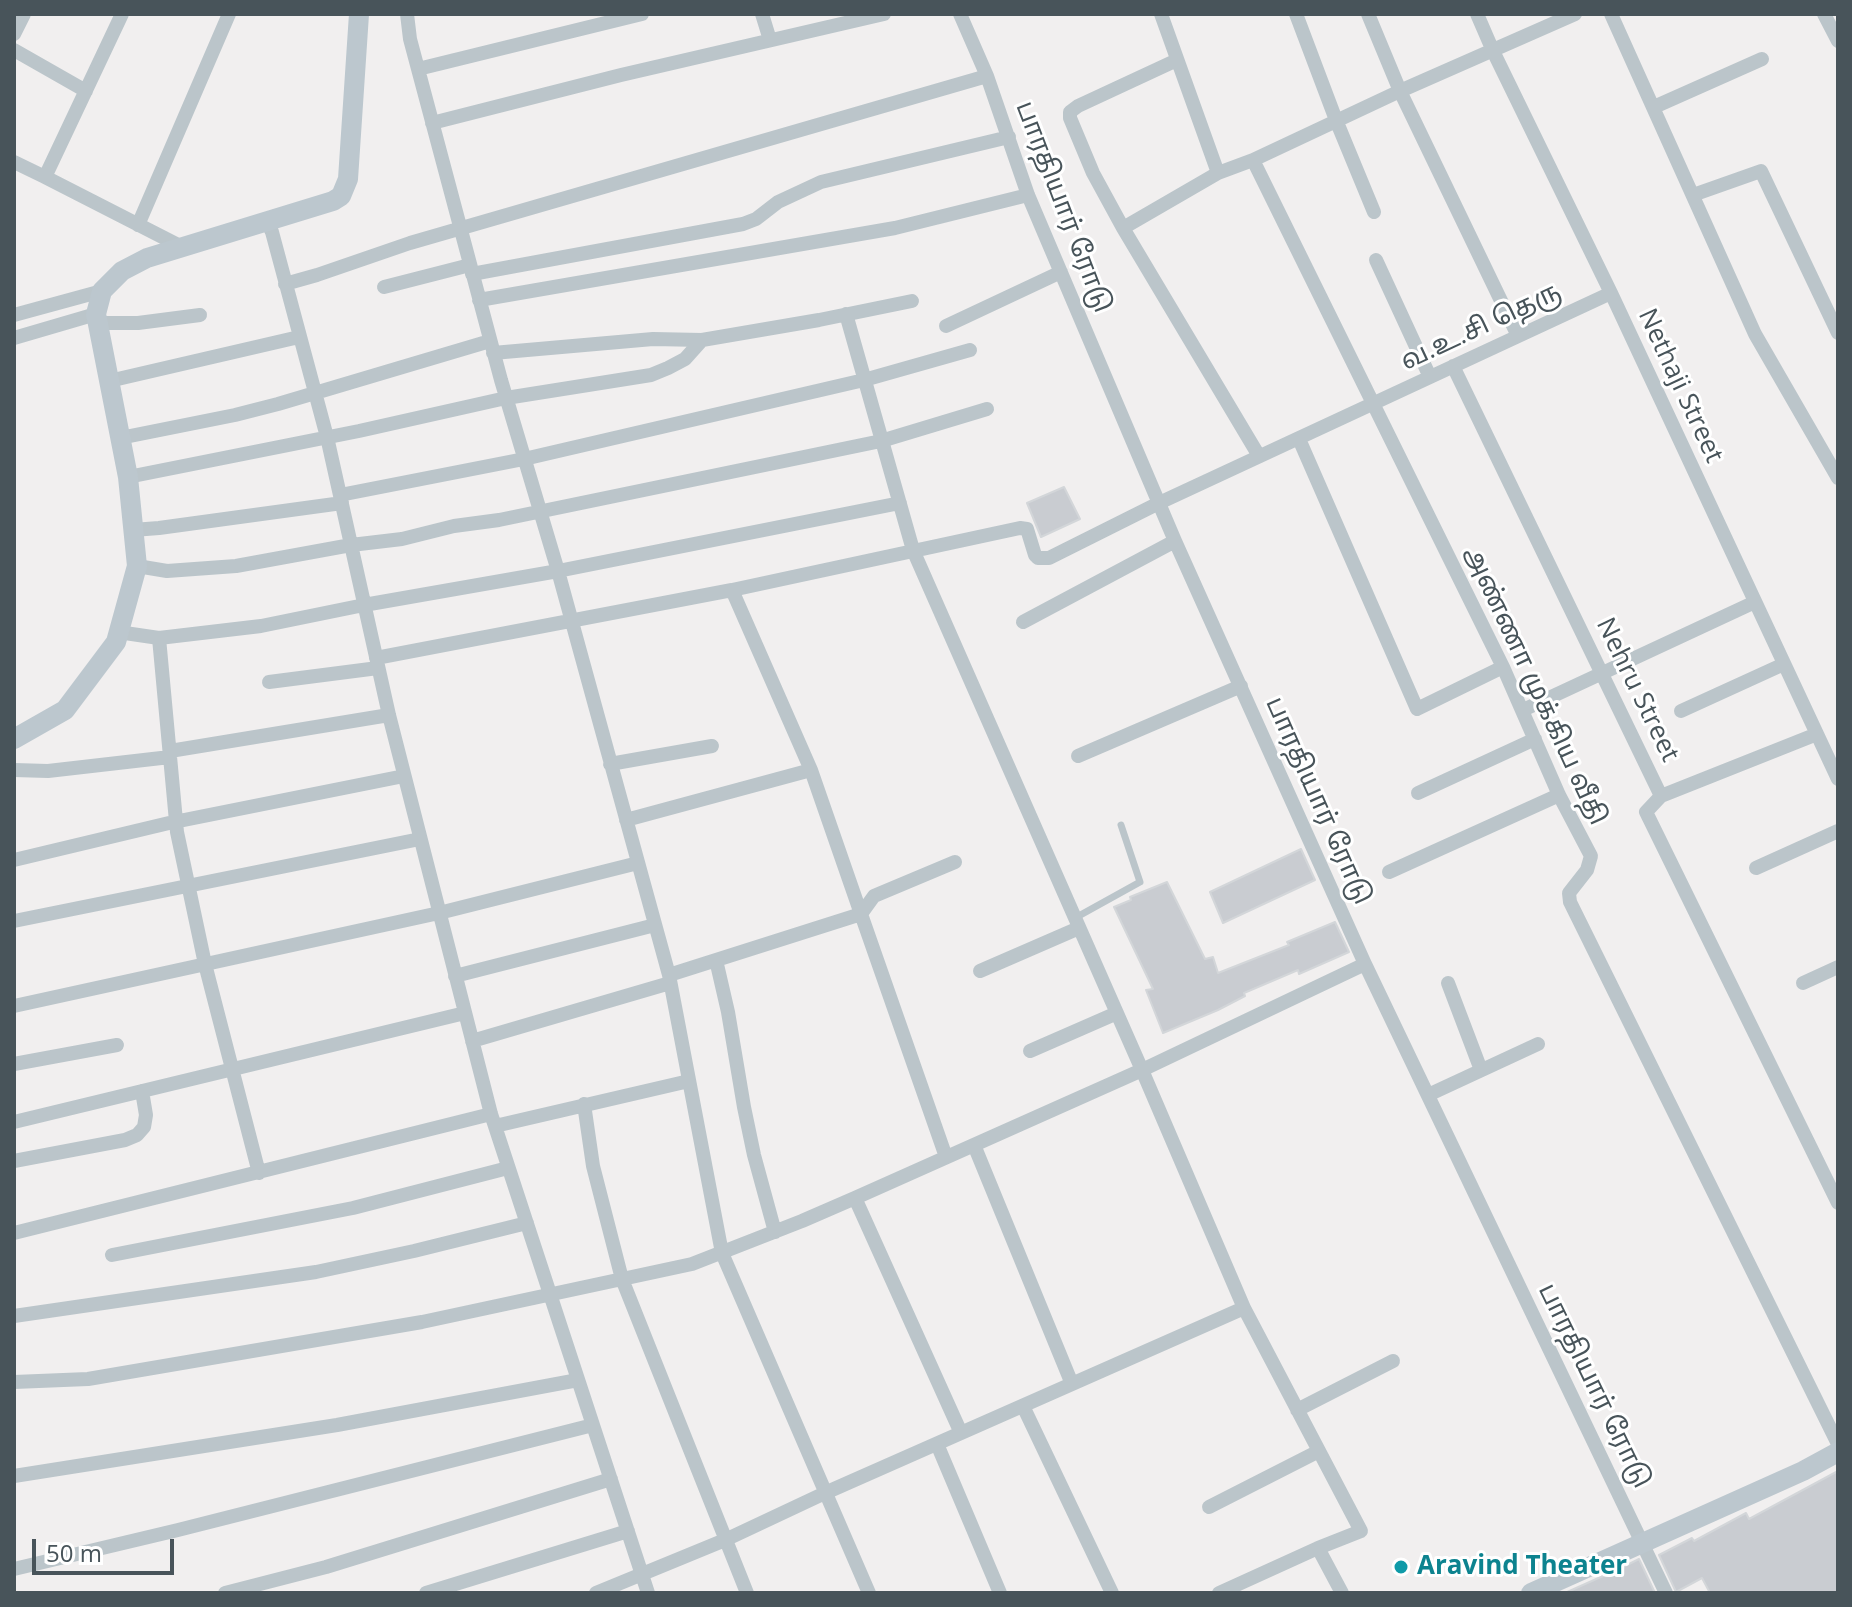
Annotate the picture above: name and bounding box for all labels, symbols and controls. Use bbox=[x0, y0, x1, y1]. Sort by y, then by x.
street label: பாரதியார் ரோடு bbox=[1008, 97, 1118, 317]
street label: வ.உ.சி தெரு bbox=[1396, 276, 1566, 378]
street label: Nethaji Street bbox=[1631, 304, 1729, 468]
street label: அண்ணா முக்கிய வீதி bbox=[1457, 542, 1613, 830]
street label: Nehru Street bbox=[1589, 613, 1685, 767]
street label: பாரதியார் ரோடு bbox=[1258, 692, 1378, 910]
street label: பாரதியார் ரோடு bbox=[1531, 1279, 1657, 1493]
scale bar bbox=[36, 1523, 178, 1573]
text: 50 m bbox=[46, 1536, 102, 1569]
place label: Aravind Theater bbox=[1417, 1551, 1627, 1583]
marker: Aravind Theater bbox=[1392, 1558, 1410, 1576]

